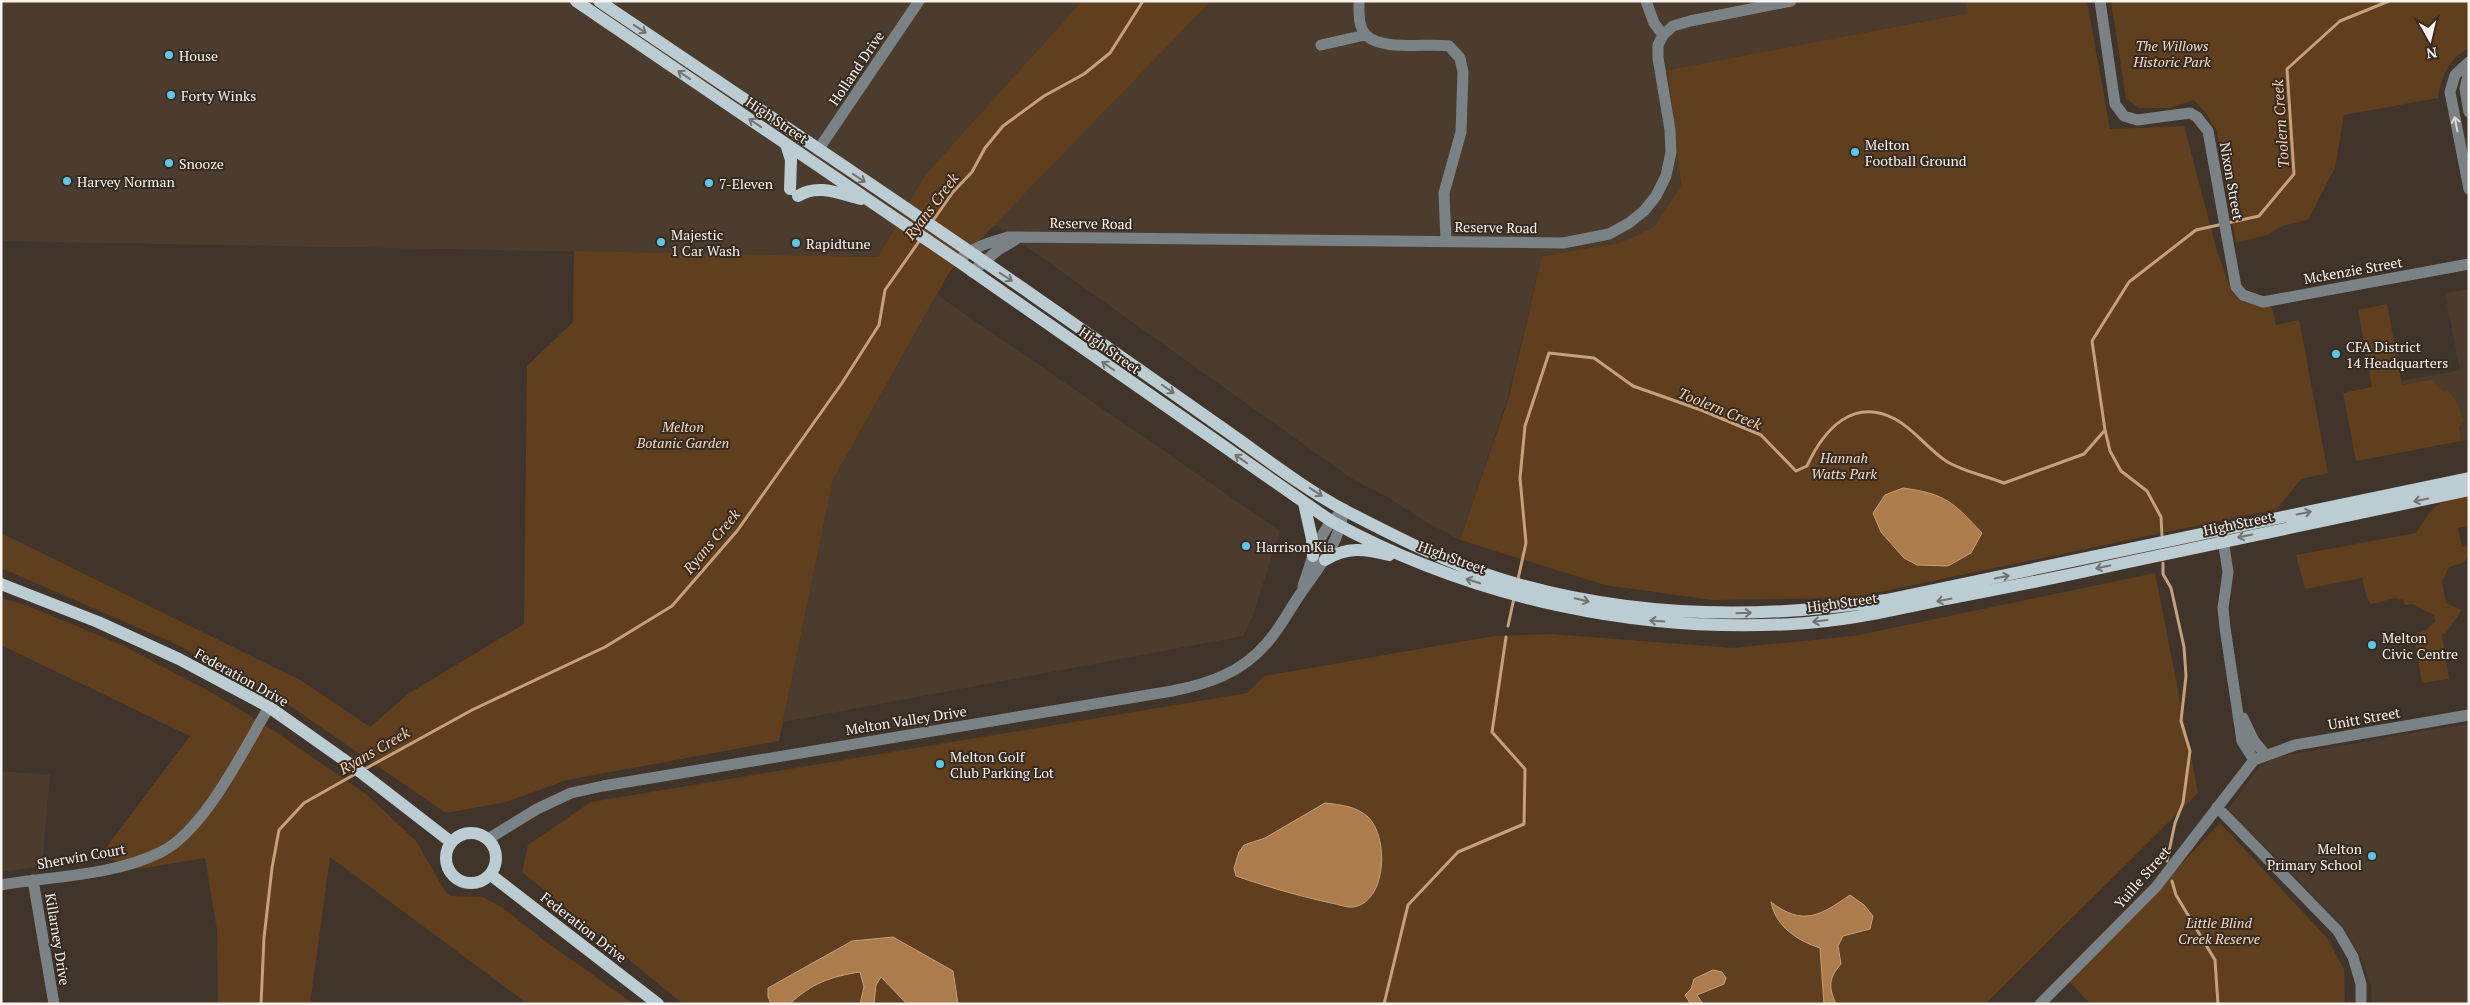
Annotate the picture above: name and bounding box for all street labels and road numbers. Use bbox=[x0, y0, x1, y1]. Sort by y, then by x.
street label: Holland Drive bbox=[824, 27, 888, 109]
street label: High Street bbox=[742, 92, 812, 148]
street label: Nixon Street bbox=[2216, 141, 2248, 222]
street label: Reserve Road bbox=[1049, 213, 1133, 233]
street label: Reserve Road bbox=[1454, 217, 1538, 237]
street label: Mckenzie Street bbox=[2302, 252, 2405, 288]
street label: High Street bbox=[1076, 322, 1145, 379]
street label: High Street bbox=[2201, 506, 2275, 540]
street label: High Street bbox=[1416, 536, 1489, 578]
street label: High Street bbox=[1806, 588, 1879, 616]
street label: Federation Drive bbox=[192, 643, 292, 711]
street label: Melton Valley Drive bbox=[844, 701, 968, 739]
street label: Unitt Street bbox=[2326, 702, 2402, 734]
street label: Sherwin Court bbox=[35, 839, 127, 873]
street label: Yuille Street bbox=[2110, 841, 2175, 912]
street label: Federation Drive bbox=[537, 887, 631, 967]
street label: Killarney Drive bbox=[41, 892, 75, 986]

